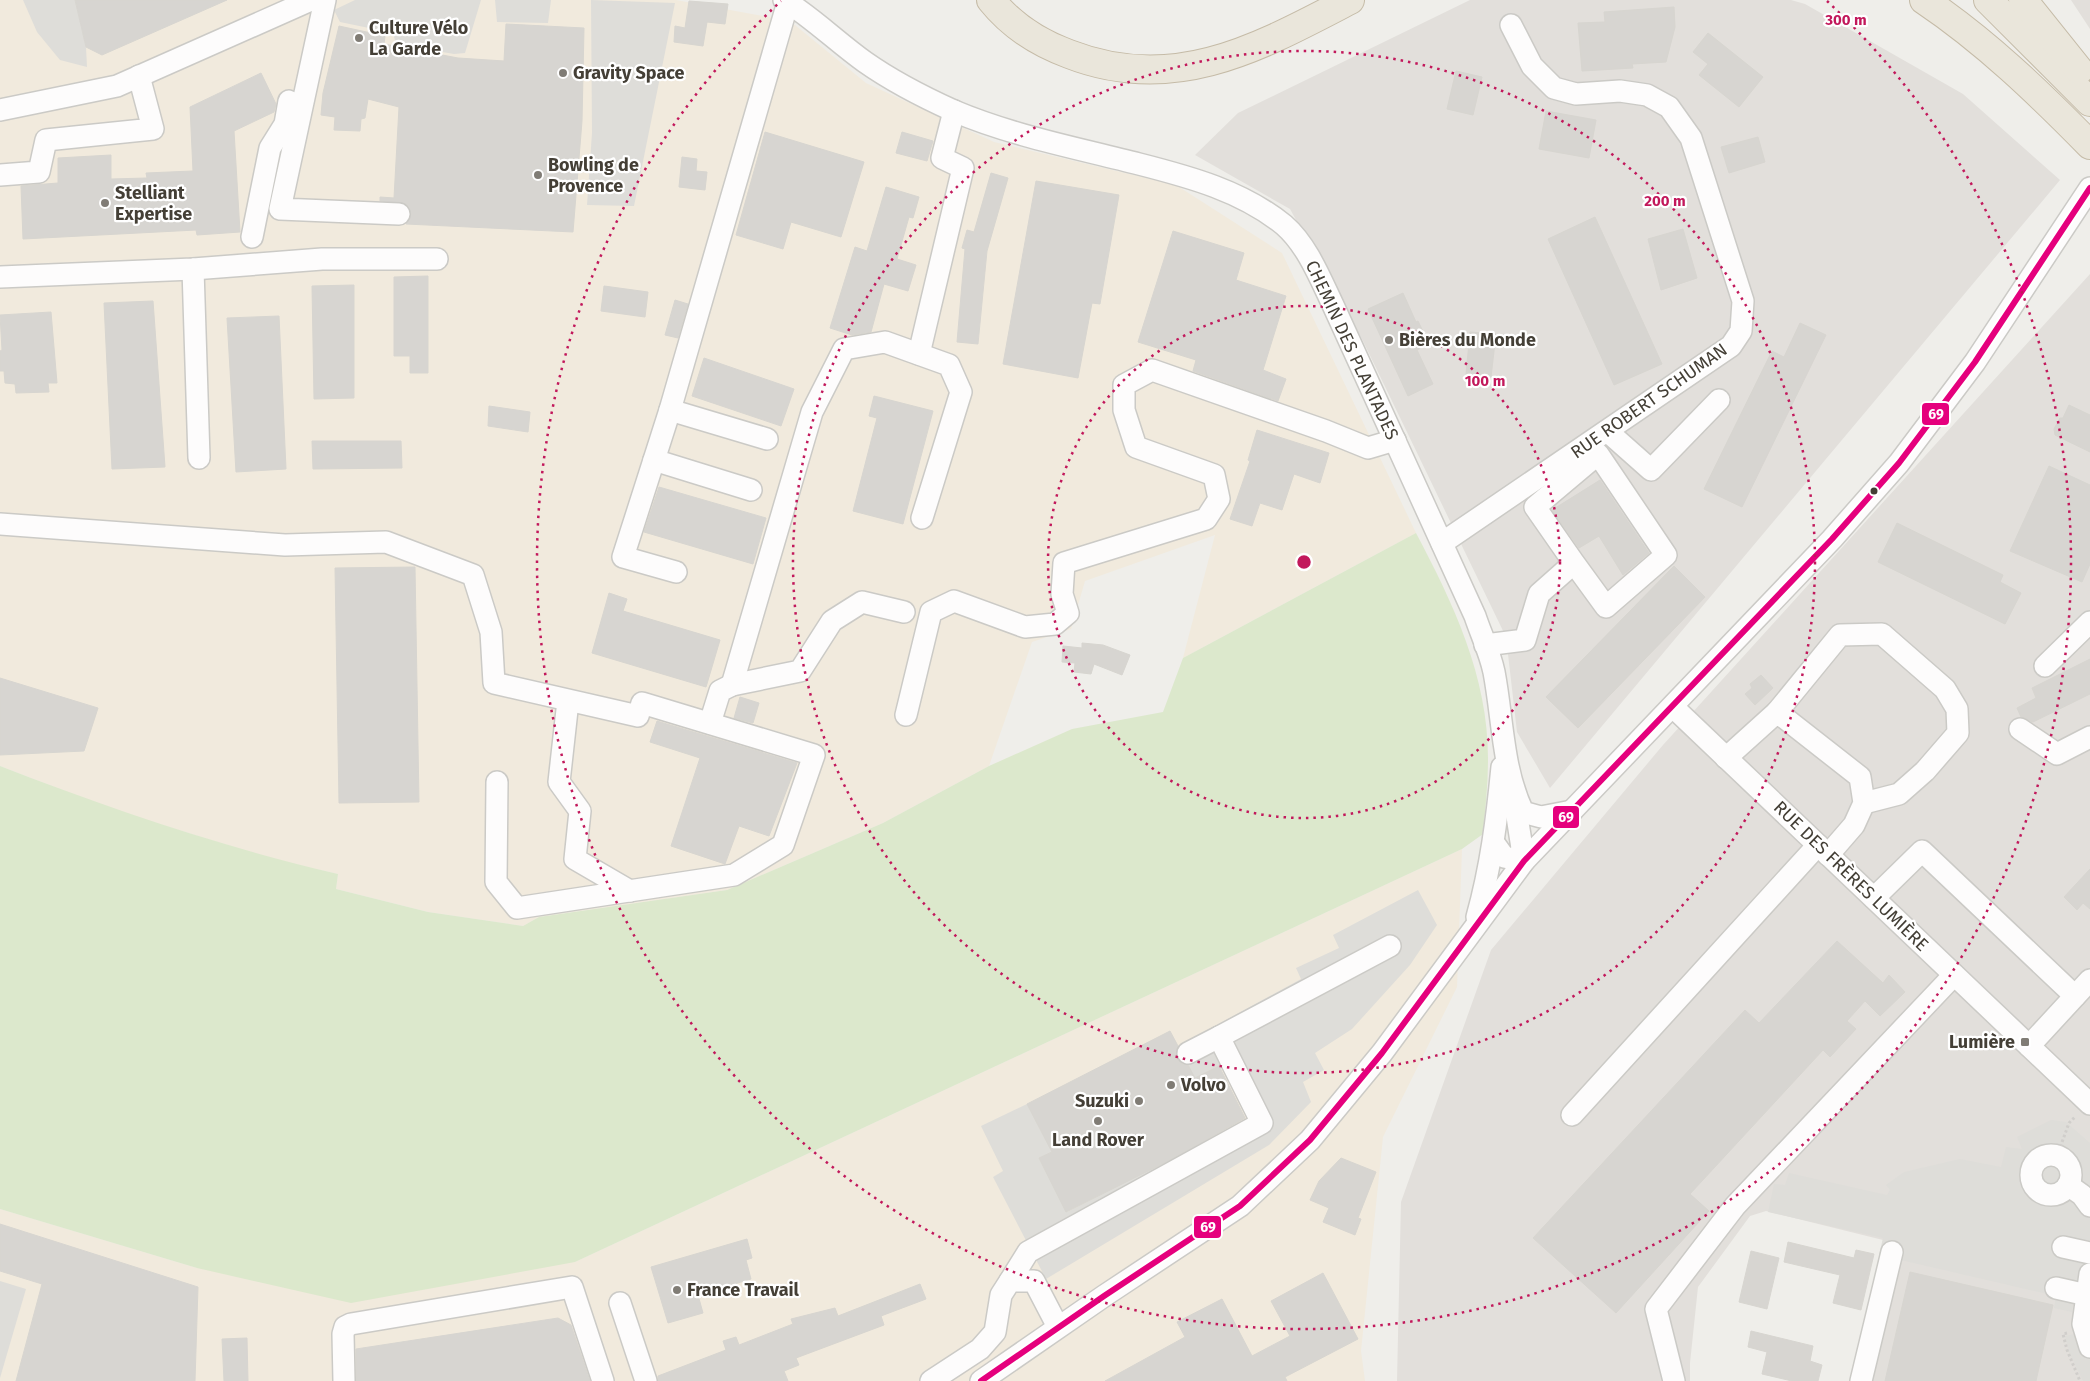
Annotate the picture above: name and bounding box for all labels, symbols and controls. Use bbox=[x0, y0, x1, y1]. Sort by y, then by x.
text: 300 m bbox=[1824, 11, 1867, 29]
place label: Culture Vélo La Garde bbox=[369, 17, 468, 60]
marker: Culture Vélo La Garde bbox=[353, 32, 365, 44]
place label: Gravity Space bbox=[573, 62, 685, 84]
marker: Gravity Space bbox=[557, 67, 569, 79]
place label: Bowling de Provence bbox=[548, 154, 639, 197]
marker: Bowling de Provence bbox=[532, 169, 544, 181]
place label: Stelliant Expertise bbox=[115, 182, 192, 225]
text: 200 m bbox=[1644, 192, 1686, 210]
marker: Stelliant Expertise bbox=[99, 197, 111, 209]
street label: CHEMIN DES PLANTADES bbox=[1301, 257, 1403, 443]
place label: Bières du Monde bbox=[1399, 329, 1536, 351]
marker: Bières du Monde bbox=[1383, 334, 1395, 346]
street label: RUE ROBERT SCHUMAN bbox=[1566, 339, 1732, 463]
text: 100 m bbox=[1465, 372, 1505, 390]
line badge: 69 bbox=[1921, 402, 1950, 426]
text: 69 bbox=[1928, 406, 1944, 423]
unlabelled marker bbox=[1869, 486, 1879, 496]
centre of rings bbox=[1295, 553, 1313, 571]
street label: RUE DES FRÈRES LUMIÈRE bbox=[1769, 796, 1934, 956]
line badge: 69 bbox=[1552, 805, 1580, 829]
text: 69 bbox=[1558, 809, 1574, 826]
place label: Lumière bbox=[1949, 1031, 2015, 1053]
marker: Lumière bbox=[2019, 1036, 2031, 1048]
place label: Volvo bbox=[1180, 1074, 1226, 1096]
marker: Volvo bbox=[1165, 1079, 1177, 1091]
place label: Suzuki bbox=[1075, 1090, 1129, 1112]
marker: Suzuki bbox=[1133, 1095, 1145, 1107]
marker: Land Rover bbox=[1092, 1115, 1104, 1127]
place label: Land Rover bbox=[1052, 1129, 1145, 1151]
line badge: 69 bbox=[1193, 1215, 1222, 1239]
text: 69 bbox=[1200, 1219, 1216, 1236]
place label: France Travail bbox=[687, 1279, 800, 1301]
marker: France Travail bbox=[671, 1284, 683, 1296]

